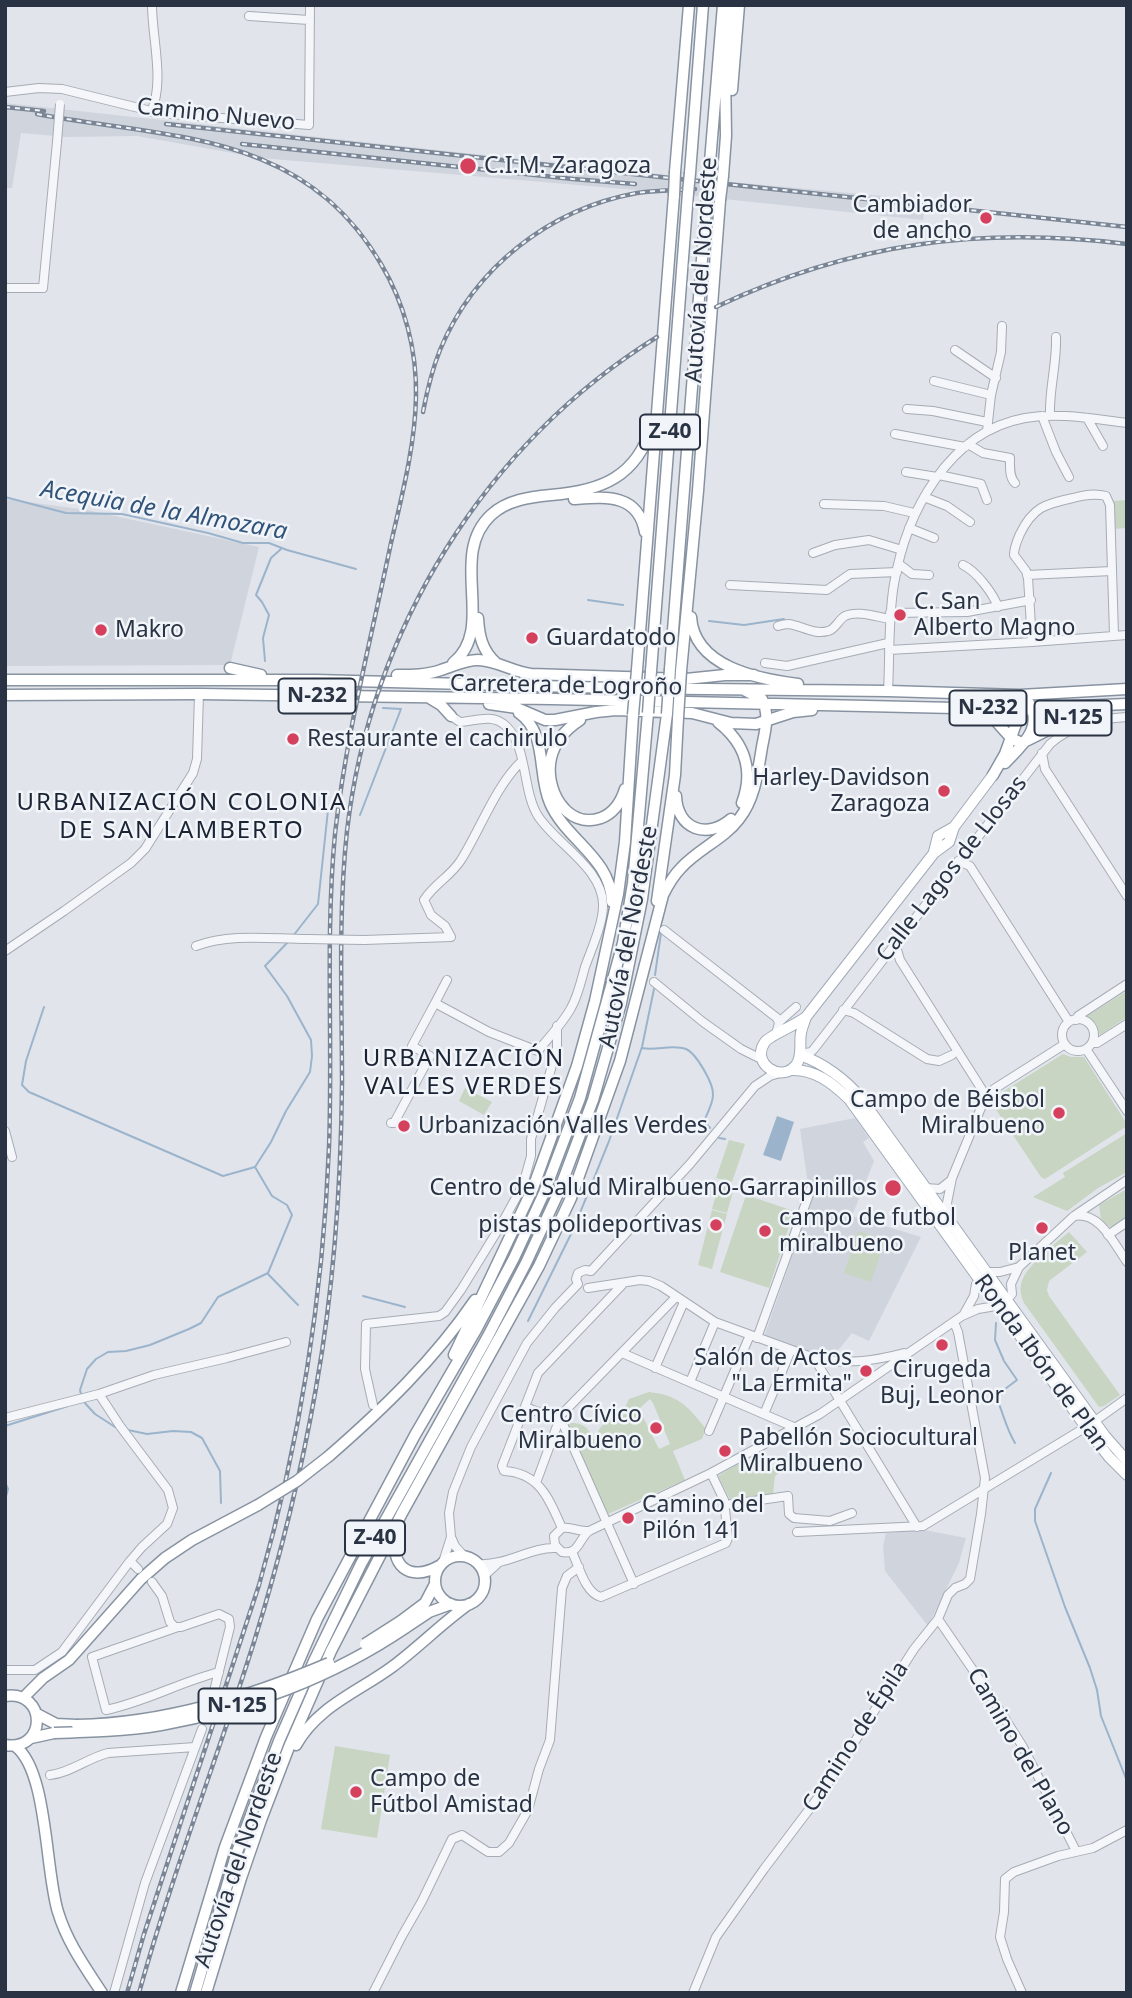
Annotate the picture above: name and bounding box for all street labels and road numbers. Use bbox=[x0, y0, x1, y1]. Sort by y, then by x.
street label: Camino Nuevo bbox=[136, 93, 296, 137]
street label: Autovía del Nordeste bbox=[680, 156, 724, 384]
road number: Z-40 bbox=[640, 414, 700, 450]
street label: Carretera de Logroño bbox=[450, 670, 682, 702]
road number: N-232 bbox=[278, 678, 356, 714]
road number: N-232 bbox=[950, 690, 1026, 726]
road number: N-125 bbox=[1034, 700, 1112, 736]
street label: Calle Lagos de Llosas bbox=[871, 771, 1033, 967]
street label: Autovía del Nordeste bbox=[594, 823, 664, 1051]
street label: Ronda Ibón de Plan bbox=[968, 1269, 1114, 1457]
road number: Z-40 bbox=[345, 1520, 405, 1556]
street label: Camino de Épila bbox=[797, 1657, 915, 1817]
street label: Camino del Plano bbox=[961, 1663, 1079, 1841]
road number: N-125 bbox=[198, 1688, 276, 1724]
street label: Autovía del Nordeste bbox=[189, 1749, 289, 1971]

